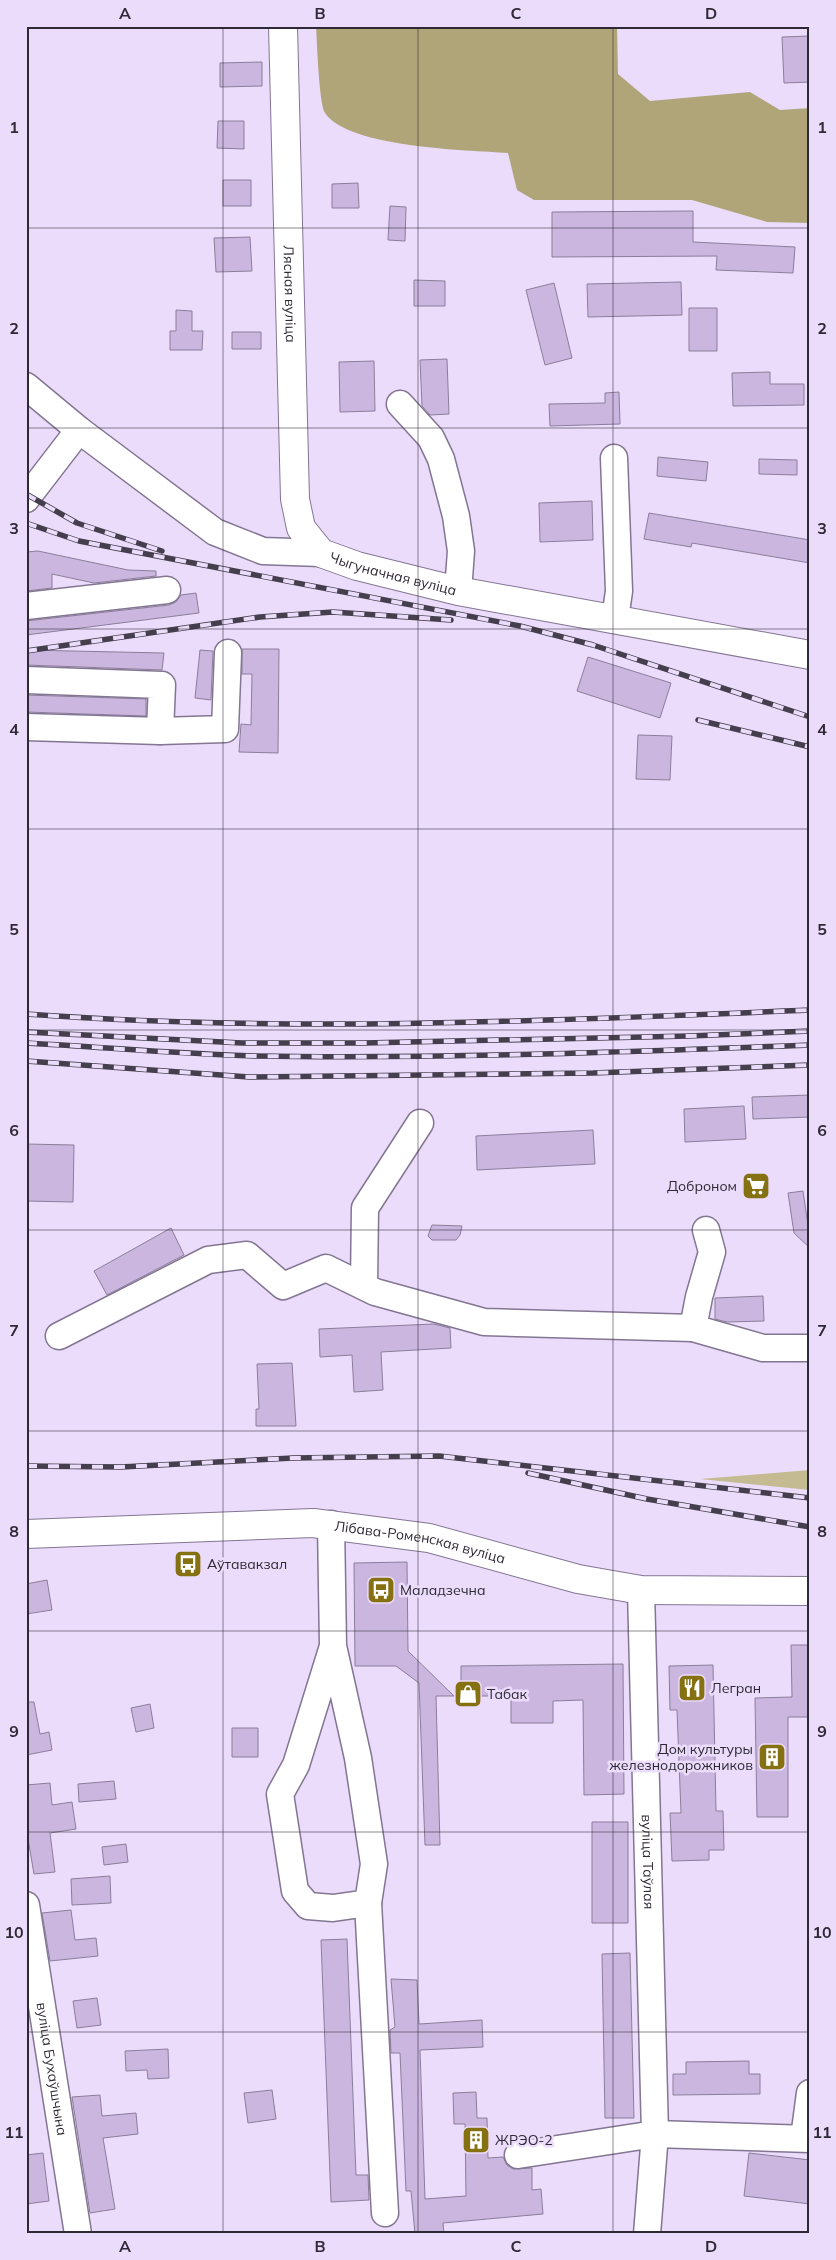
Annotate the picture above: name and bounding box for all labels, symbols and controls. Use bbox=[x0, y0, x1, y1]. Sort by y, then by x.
text: A bbox=[119, 3, 131, 23]
text: B bbox=[314, 3, 326, 23]
text: C bbox=[511, 3, 522, 23]
text: D bbox=[705, 3, 717, 23]
text: 1 bbox=[9, 117, 19, 137]
text: 1 bbox=[817, 117, 827, 137]
street label: Лясная вуліца bbox=[280, 245, 300, 343]
text: 2 bbox=[9, 318, 19, 338]
text: 2 bbox=[817, 318, 827, 338]
text: 3 bbox=[9, 518, 19, 538]
text: 3 bbox=[817, 518, 827, 538]
street label: Чыгуначная вуліца bbox=[327, 548, 459, 599]
text: 4 bbox=[9, 719, 19, 739]
text: 4 bbox=[817, 719, 827, 739]
text: 5 bbox=[9, 919, 19, 939]
text: 5 bbox=[817, 919, 827, 939]
text: 6 bbox=[9, 1120, 19, 1140]
text: 6 bbox=[817, 1120, 827, 1140]
supermarket icon: Доброном bbox=[741, 1171, 771, 1201]
place label: Доброном bbox=[667, 1177, 737, 1195]
text: 7 bbox=[9, 1320, 19, 1340]
text: 7 bbox=[817, 1320, 827, 1340]
street label: Лібава-Роменская вуліца bbox=[333, 1517, 507, 1568]
text: 8 bbox=[9, 1521, 19, 1541]
text: 8 bbox=[817, 1521, 827, 1541]
bus stop icon: Аўтавакзал bbox=[173, 1549, 203, 1579]
place label: Аўтавакзал bbox=[207, 1555, 287, 1573]
bus stop icon: Маладзечна bbox=[366, 1575, 396, 1605]
place label: Маладзечна bbox=[400, 1581, 485, 1599]
restaurant icon: Легран bbox=[677, 1673, 707, 1703]
shop icon: Табак bbox=[453, 1679, 483, 1709]
place label: Легран bbox=[711, 1679, 761, 1697]
place label: Табак bbox=[487, 1685, 528, 1703]
text: 9 bbox=[9, 1721, 19, 1741]
text: 9 bbox=[817, 1721, 827, 1741]
place label: Дом культуры железнодорожников bbox=[610, 1740, 753, 1774]
building icon: Дом культуры железнодорожников bbox=[757, 1742, 787, 1772]
street label: вуліца Таўлая bbox=[638, 1814, 658, 1910]
text: 10 bbox=[4, 1922, 24, 1942]
text: 10 bbox=[812, 1922, 832, 1942]
street label: вуліца Бухаўшчына bbox=[33, 2001, 71, 2137]
text: 11 bbox=[4, 2122, 24, 2142]
text: 11 bbox=[812, 2122, 832, 2142]
building icon: ЖРЭО-2 bbox=[461, 2125, 491, 2155]
place label: ЖРЭО-2 bbox=[495, 2131, 553, 2149]
text: A bbox=[119, 2236, 131, 2256]
text: B bbox=[314, 2236, 326, 2256]
text: C bbox=[511, 2236, 522, 2256]
text: D bbox=[705, 2236, 717, 2256]

